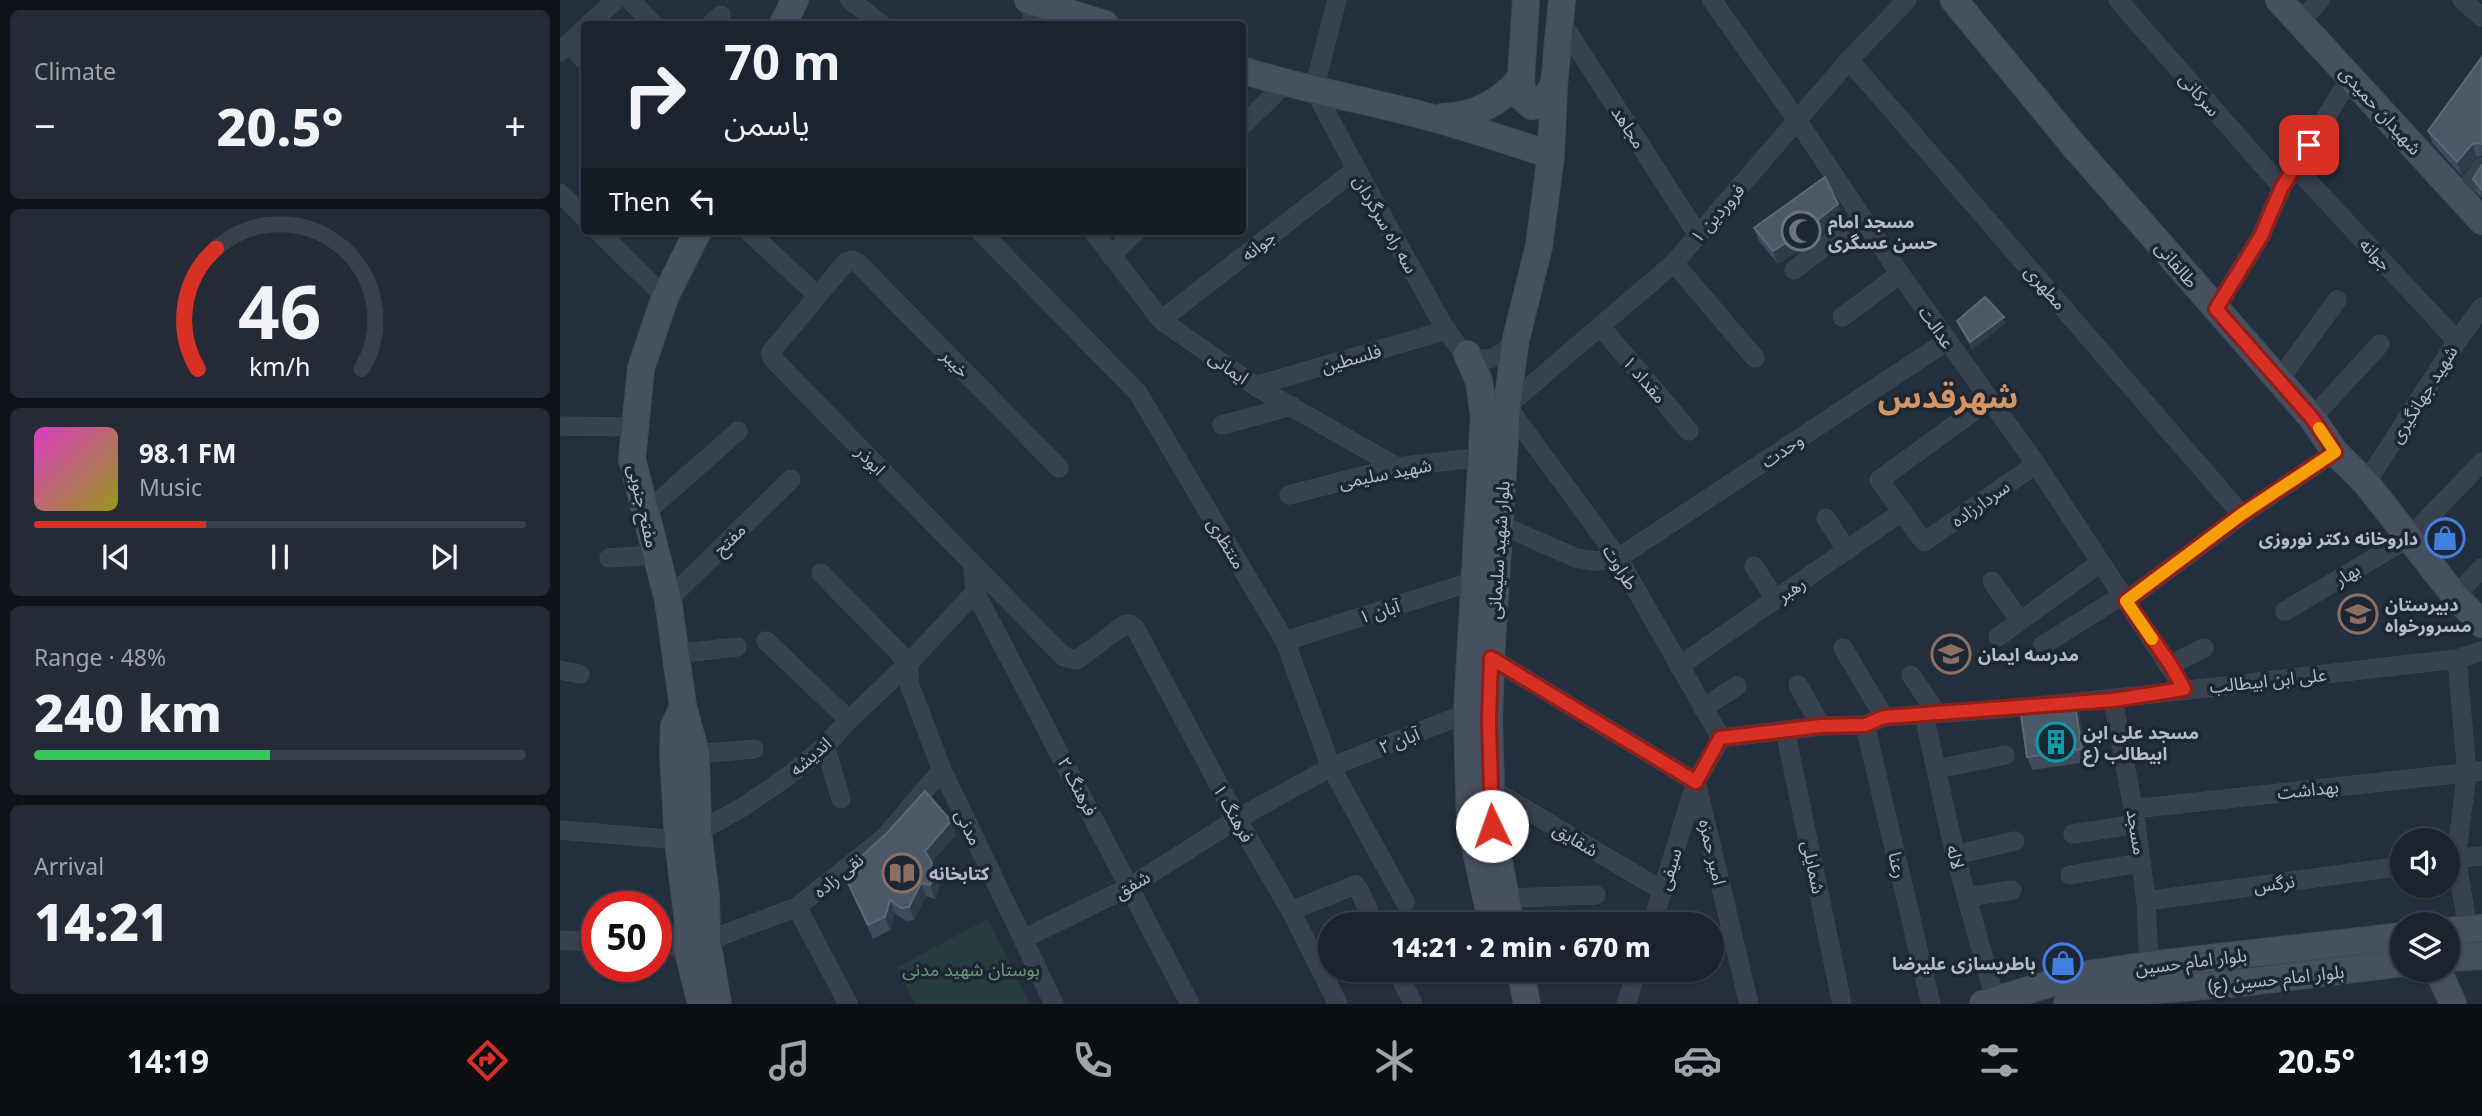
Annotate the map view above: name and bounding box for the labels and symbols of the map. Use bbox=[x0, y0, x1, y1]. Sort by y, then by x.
street label: شهیدان حمیدی bbox=[2335, 60, 2427, 160]
street label: سرکانی bbox=[2174, 67, 2226, 121]
street label: مجاهد bbox=[1606, 101, 1652, 153]
pin bbox=[2279, 115, 2339, 175]
street label: سه راه سرگردان bbox=[1348, 171, 1424, 277]
street label: فروردین ۱ bbox=[1685, 178, 1749, 248]
place label: مسجد امام حسن عسگری bbox=[1828, 209, 1937, 254]
mosque icon: مسجد امام حسن عسگری bbox=[1780, 210, 1822, 252]
street label: جوانه bbox=[1236, 224, 1280, 266]
street label: جوانه bbox=[2355, 232, 2397, 276]
street label: طالقانی bbox=[2150, 236, 2204, 292]
street label: مطهری bbox=[2020, 259, 2072, 315]
street label: عدالت bbox=[1914, 301, 1960, 353]
street label: فلسطین bbox=[1318, 338, 1384, 378]
street label: شهید جهانگیری bbox=[2383, 341, 2463, 447]
street label: خیبر bbox=[936, 343, 975, 382]
street label: ایمانی bbox=[1204, 345, 1254, 389]
street label: مقداد ۱ bbox=[1618, 350, 1672, 408]
district label: شهرقدس bbox=[1878, 374, 2018, 417]
street label: وحدت bbox=[1756, 427, 1808, 473]
street label: ابوذر bbox=[850, 439, 891, 480]
street label: شهید سلیمی bbox=[1337, 452, 1433, 494]
street label: مفتح جنوبی bbox=[621, 462, 665, 550]
street label: سردارزاده bbox=[1946, 474, 2014, 532]
street label: بلوار شهید سلیمانی bbox=[1481, 480, 1515, 620]
street label: منتظری bbox=[1202, 513, 1252, 573]
shop icon: داروخانه دکتر نوروزی bbox=[2424, 517, 2466, 559]
street label: مفتح bbox=[707, 518, 752, 562]
place label: داروخانه دکتر نوروزی bbox=[2259, 526, 2418, 550]
street label: طراوت bbox=[1598, 540, 1644, 594]
street label: بهار bbox=[2329, 557, 2364, 591]
street label: رهبر bbox=[1771, 571, 1810, 608]
place label: دبیرستان مسرورخواه bbox=[2385, 592, 2472, 637]
street label: آبان ۱ bbox=[1356, 593, 1403, 629]
school or university icon: دبیرستان مسرورخواه bbox=[2337, 593, 2379, 635]
school or university icon: مدرسه ایمان bbox=[1930, 633, 1972, 675]
place label: مدرسه ایمان bbox=[1978, 642, 2079, 666]
street label: علی ابن ابیطالب bbox=[2208, 662, 2328, 698]
place label: مسجد علی ابن ابیطالب (ع bbox=[2083, 720, 2199, 767]
street label: آبان ۲ bbox=[1375, 721, 1423, 759]
building icon: مسجد علی ابن ابیطالب (ع bbox=[2035, 721, 2077, 763]
street label: اندیشه bbox=[784, 731, 836, 781]
street label: فرهنگ ۲ bbox=[1052, 752, 1104, 820]
street label: بهداشت bbox=[2276, 774, 2340, 804]
street label: فرهنگ ۱ bbox=[1208, 779, 1260, 847]
position arrow bbox=[1455, 789, 1529, 863]
street label: مدنی bbox=[950, 805, 988, 849]
street label: مسجد bbox=[2122, 808, 2152, 856]
street label: شقایق bbox=[1549, 816, 1603, 862]
street label: امیر حمزه bbox=[1694, 817, 1732, 887]
street label: شمایلی bbox=[1797, 838, 1831, 896]
street label: لاله bbox=[1941, 842, 1971, 872]
street label: سیفی bbox=[1651, 845, 1687, 893]
street label: نقی زاده bbox=[808, 847, 868, 903]
street label: رعنا bbox=[1883, 849, 1913, 881]
library icon: کتابخانه bbox=[881, 852, 923, 894]
place label: کتابخانه bbox=[929, 861, 990, 885]
street label: شفق bbox=[1110, 864, 1154, 904]
street label: نرگس bbox=[2252, 868, 2296, 898]
speed limit sign: 50 bbox=[581, 891, 672, 982]
shop icon: باطریسازی علیرضا bbox=[2042, 942, 2084, 984]
street label: بلوار امام حسین bbox=[2134, 942, 2249, 983]
place label: باطریسازی علیرضا bbox=[1892, 951, 2036, 975]
park label: بوستان شهید مدنی bbox=[902, 957, 1040, 981]
street label: بلوار امام حسین (ع) bbox=[2207, 959, 2346, 1000]

